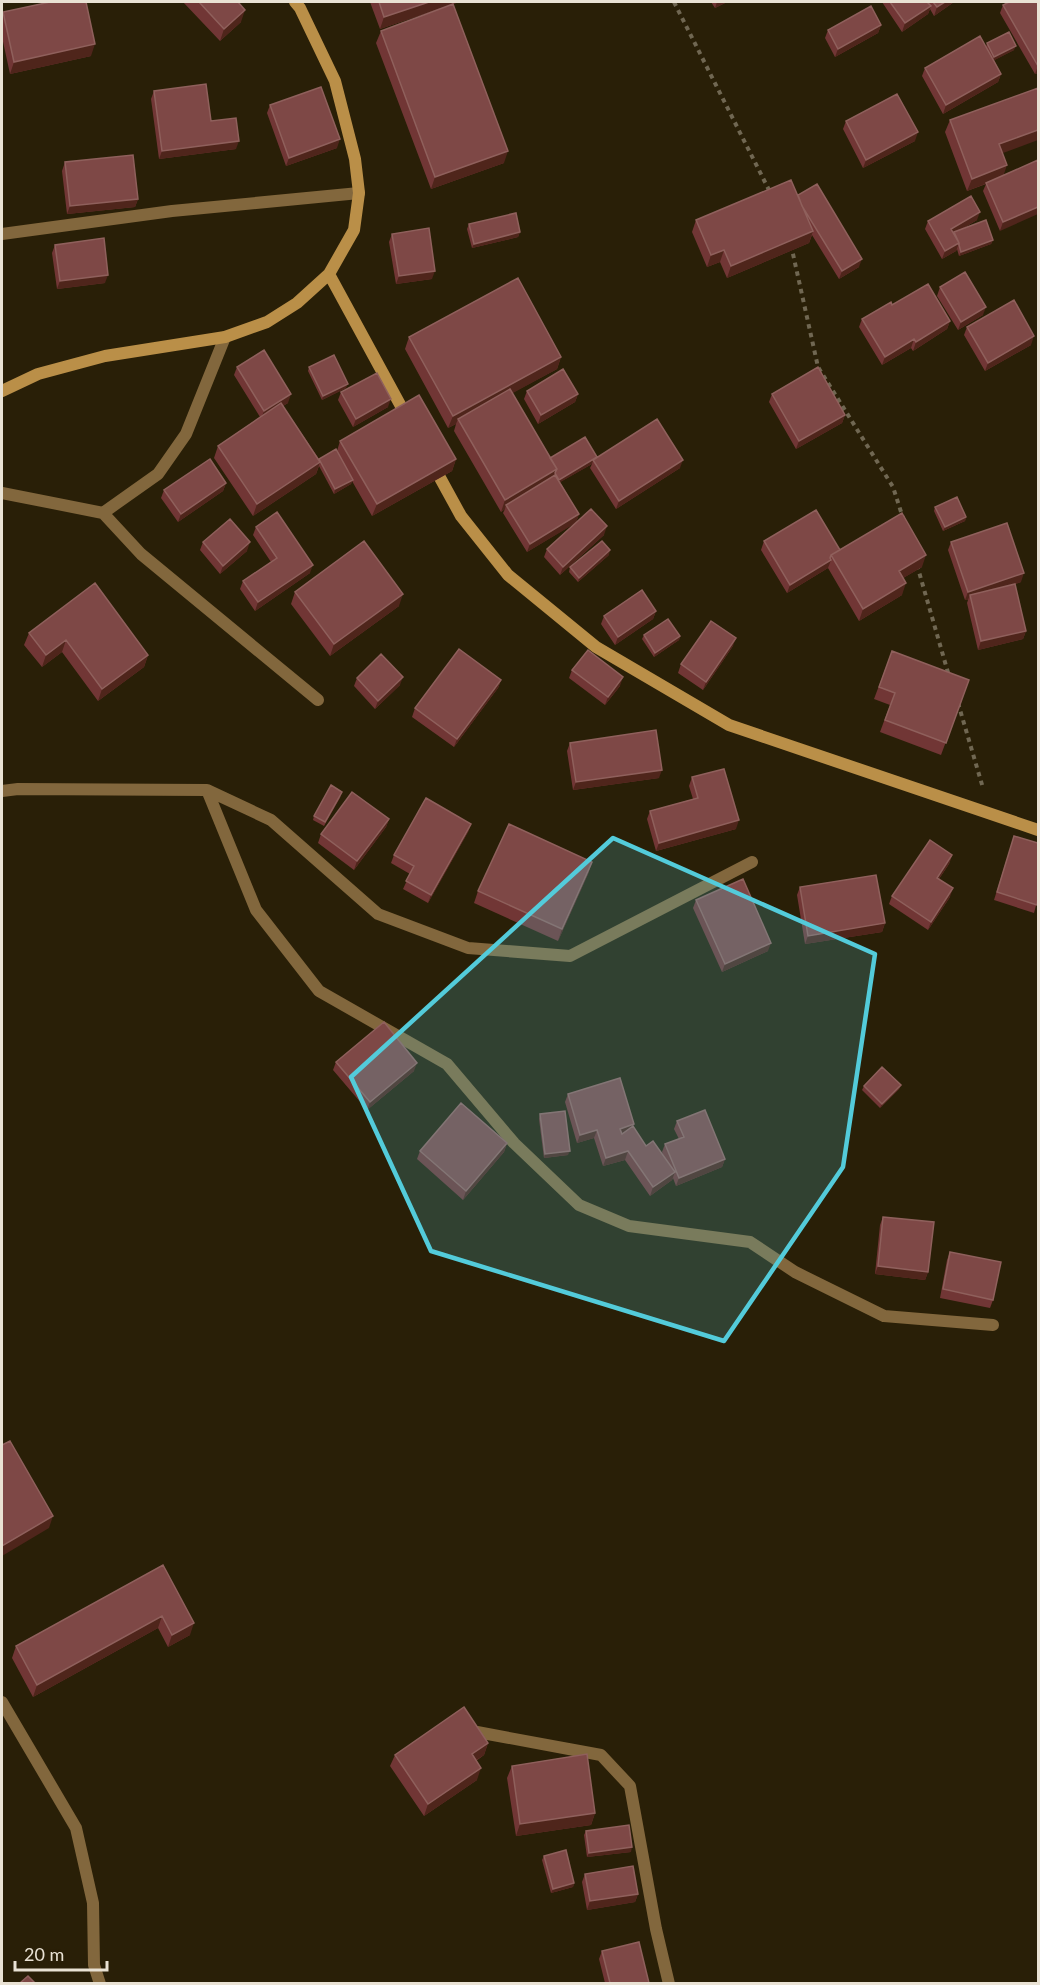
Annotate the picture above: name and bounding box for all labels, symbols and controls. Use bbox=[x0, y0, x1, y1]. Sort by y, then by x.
scale bar bbox=[15, 1934, 106, 1972]
text: 20 m bbox=[24, 1943, 64, 1965]

